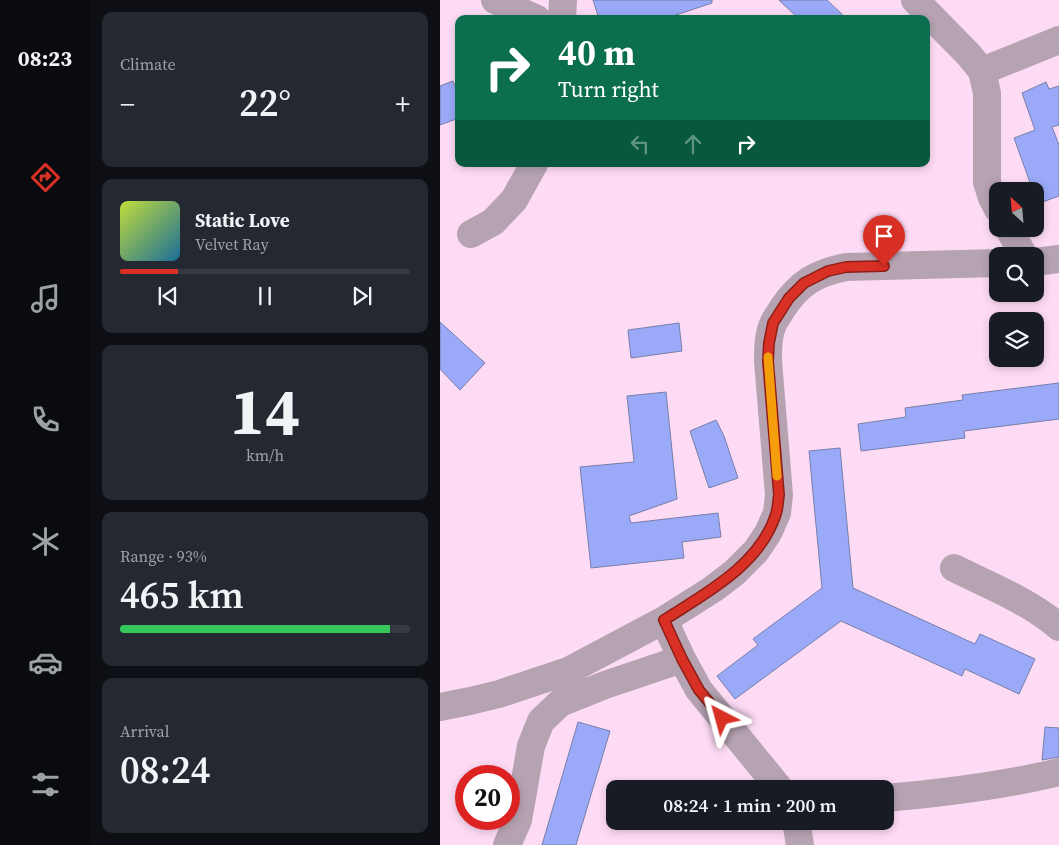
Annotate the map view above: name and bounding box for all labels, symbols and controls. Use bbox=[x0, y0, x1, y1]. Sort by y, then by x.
text: 40 m bbox=[558, 29, 635, 77]
icon: right bbox=[475, 35, 540, 100]
text: 08:23 bbox=[18, 43, 72, 73]
text: Climate bbox=[120, 53, 176, 75]
text: Turn right bbox=[558, 74, 659, 104]
text: 22° bbox=[239, 77, 291, 129]
text: − bbox=[120, 85, 135, 123]
text: + bbox=[395, 85, 410, 123]
icon: left bbox=[626, 130, 654, 158]
icon: ahead bbox=[679, 130, 707, 158]
icon: right bbox=[732, 130, 760, 158]
icon: directions bbox=[28, 160, 63, 195]
north arrow bbox=[989, 182, 1044, 238]
map controls bbox=[989, 182, 1044, 367]
text: Static Love bbox=[195, 207, 290, 233]
pin bbox=[863, 215, 905, 266]
icon: arrive bbox=[870, 222, 898, 250]
text: Velvet Ray bbox=[195, 233, 269, 255]
button: search bbox=[989, 247, 1044, 302]
icon: music bbox=[28, 281, 63, 316]
icon: previous bbox=[154, 282, 182, 310]
icon: pause bbox=[251, 282, 279, 310]
icon: next bbox=[348, 282, 376, 310]
button: layers bbox=[989, 312, 1044, 367]
text: 14 bbox=[230, 367, 300, 456]
icon: phone bbox=[28, 402, 63, 437]
text: km/h bbox=[246, 444, 284, 466]
icon: climate bbox=[28, 524, 63, 559]
text: Range · 93% bbox=[120, 545, 207, 567]
text: 465 km bbox=[120, 569, 244, 621]
icon: car bbox=[28, 645, 63, 680]
position arrow bbox=[695, 691, 747, 743]
text: Arrival bbox=[120, 720, 169, 742]
text: 08:24 bbox=[120, 744, 210, 796]
speed limit sign: 20 bbox=[455, 765, 520, 830]
icon: filters bbox=[28, 767, 63, 802]
text: 08:24 · 1 min · 200 m bbox=[663, 792, 837, 818]

